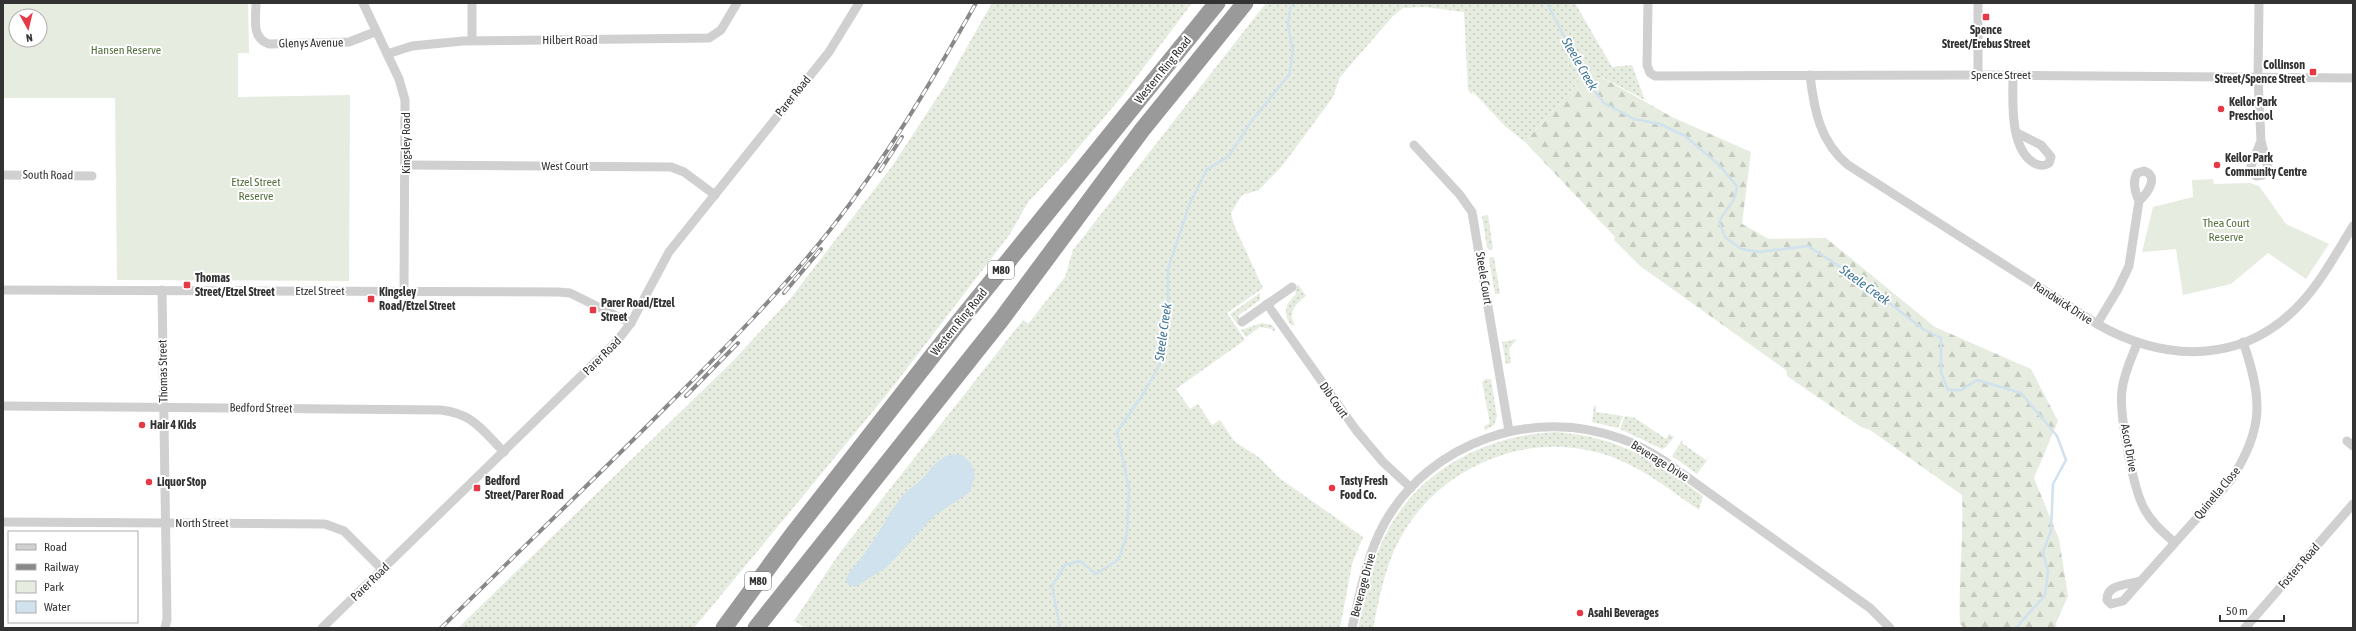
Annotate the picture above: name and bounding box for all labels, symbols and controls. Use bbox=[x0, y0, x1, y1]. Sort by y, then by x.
north arrow bbox=[8, 8, 48, 48]
marker: Spence Street/Erebus Street bbox=[1981, 12, 1991, 22]
place label: Spence Street/Erebus Street bbox=[1942, 23, 2031, 51]
text: N bbox=[25, 32, 33, 44]
street label: Hilbert Road bbox=[542, 33, 598, 47]
street label: Western Ring Road bbox=[1132, 34, 1194, 106]
water label: Steele Creek bbox=[1558, 34, 1601, 93]
street label: Glenys Avenue bbox=[279, 35, 343, 51]
park label: Hansen Reserve bbox=[91, 43, 161, 57]
place label: Collinson Street/Spence Street bbox=[2215, 58, 2306, 86]
marker: Collinson Street/Spence Street bbox=[2308, 67, 2318, 77]
street label: Spence Street bbox=[1971, 68, 2031, 82]
street label: Parer Road bbox=[772, 73, 814, 119]
place label: Keilor Park Preschool bbox=[2229, 95, 2277, 123]
marker: Keilor Park Preschool bbox=[2216, 104, 2226, 114]
street label: Kingsley Road bbox=[399, 112, 413, 174]
place label: Keilor Park Community Centre bbox=[2225, 151, 2307, 179]
street label: West Court bbox=[542, 159, 589, 173]
marker: Keilor Park Community Centre bbox=[2212, 160, 2222, 170]
street label: South Road bbox=[23, 168, 73, 182]
park label: Etzel Street Reserve bbox=[231, 175, 281, 203]
park label: Thea Court Reserve bbox=[2202, 216, 2250, 244]
street label: Steele Court bbox=[1473, 251, 1495, 306]
road number: M80 bbox=[988, 261, 1014, 279]
water label: Steele Creek bbox=[1836, 261, 1893, 308]
place label: Thomas Street/Etzel Street bbox=[195, 271, 275, 299]
street label: Randwick Drive bbox=[2031, 279, 2095, 327]
marker: Thomas Street/Etzel Street bbox=[182, 280, 192, 290]
street label: Etzel Street bbox=[295, 284, 345, 298]
place label: Kingsley Road/Etzel Street bbox=[379, 285, 456, 313]
street label: Western Ring Road bbox=[928, 286, 990, 358]
marker: Kingsley Road/Etzel Street bbox=[366, 294, 376, 304]
place label: Parer Road/Etzel Street bbox=[601, 296, 676, 324]
water label: Steele Creek bbox=[1151, 302, 1175, 363]
marker: Parer Road/Etzel Street bbox=[588, 305, 598, 315]
street label: Parer Road bbox=[580, 334, 624, 378]
street label: Thomas Street bbox=[155, 339, 171, 403]
street label: Dib Court bbox=[1317, 379, 1352, 421]
street label: Bedford Street bbox=[229, 400, 293, 416]
place label: Hair 4 Kids bbox=[150, 418, 197, 432]
marker: Hair 4 Kids bbox=[137, 420, 147, 430]
street label: Ascot Drive bbox=[2118, 423, 2140, 473]
street label: Beverage Drive bbox=[1629, 438, 1691, 484]
street label: Quinella Close bbox=[2191, 464, 2243, 522]
place label: Bedford Street/Parer Road bbox=[485, 474, 564, 502]
place label: Tasty Fresh Food Co. bbox=[1340, 474, 1388, 502]
place label: Liquor Stop bbox=[157, 475, 207, 489]
marker: Liquor Stop bbox=[144, 477, 154, 487]
marker: Bedford Street/Parer Road bbox=[472, 483, 482, 493]
marker: Tasty Fresh Food Co. bbox=[1327, 483, 1337, 493]
street label: North Street bbox=[175, 516, 229, 530]
legend bbox=[8, 531, 138, 623]
text: Road bbox=[44, 540, 67, 554]
street label: Fosters Road bbox=[2275, 540, 2323, 592]
street label: Beverage Drive bbox=[1348, 552, 1378, 618]
text: Railway bbox=[44, 560, 79, 574]
street label: Parer Road bbox=[348, 560, 392, 604]
road number: M80 bbox=[745, 572, 771, 590]
text: Park bbox=[44, 580, 65, 594]
scale bar bbox=[2220, 597, 2284, 623]
text: Water bbox=[44, 600, 71, 614]
text: 50 m bbox=[2226, 604, 2248, 618]
place label: Asahi Beverages bbox=[1587, 606, 1659, 620]
marker: Asahi Beverages bbox=[1575, 608, 1585, 618]

